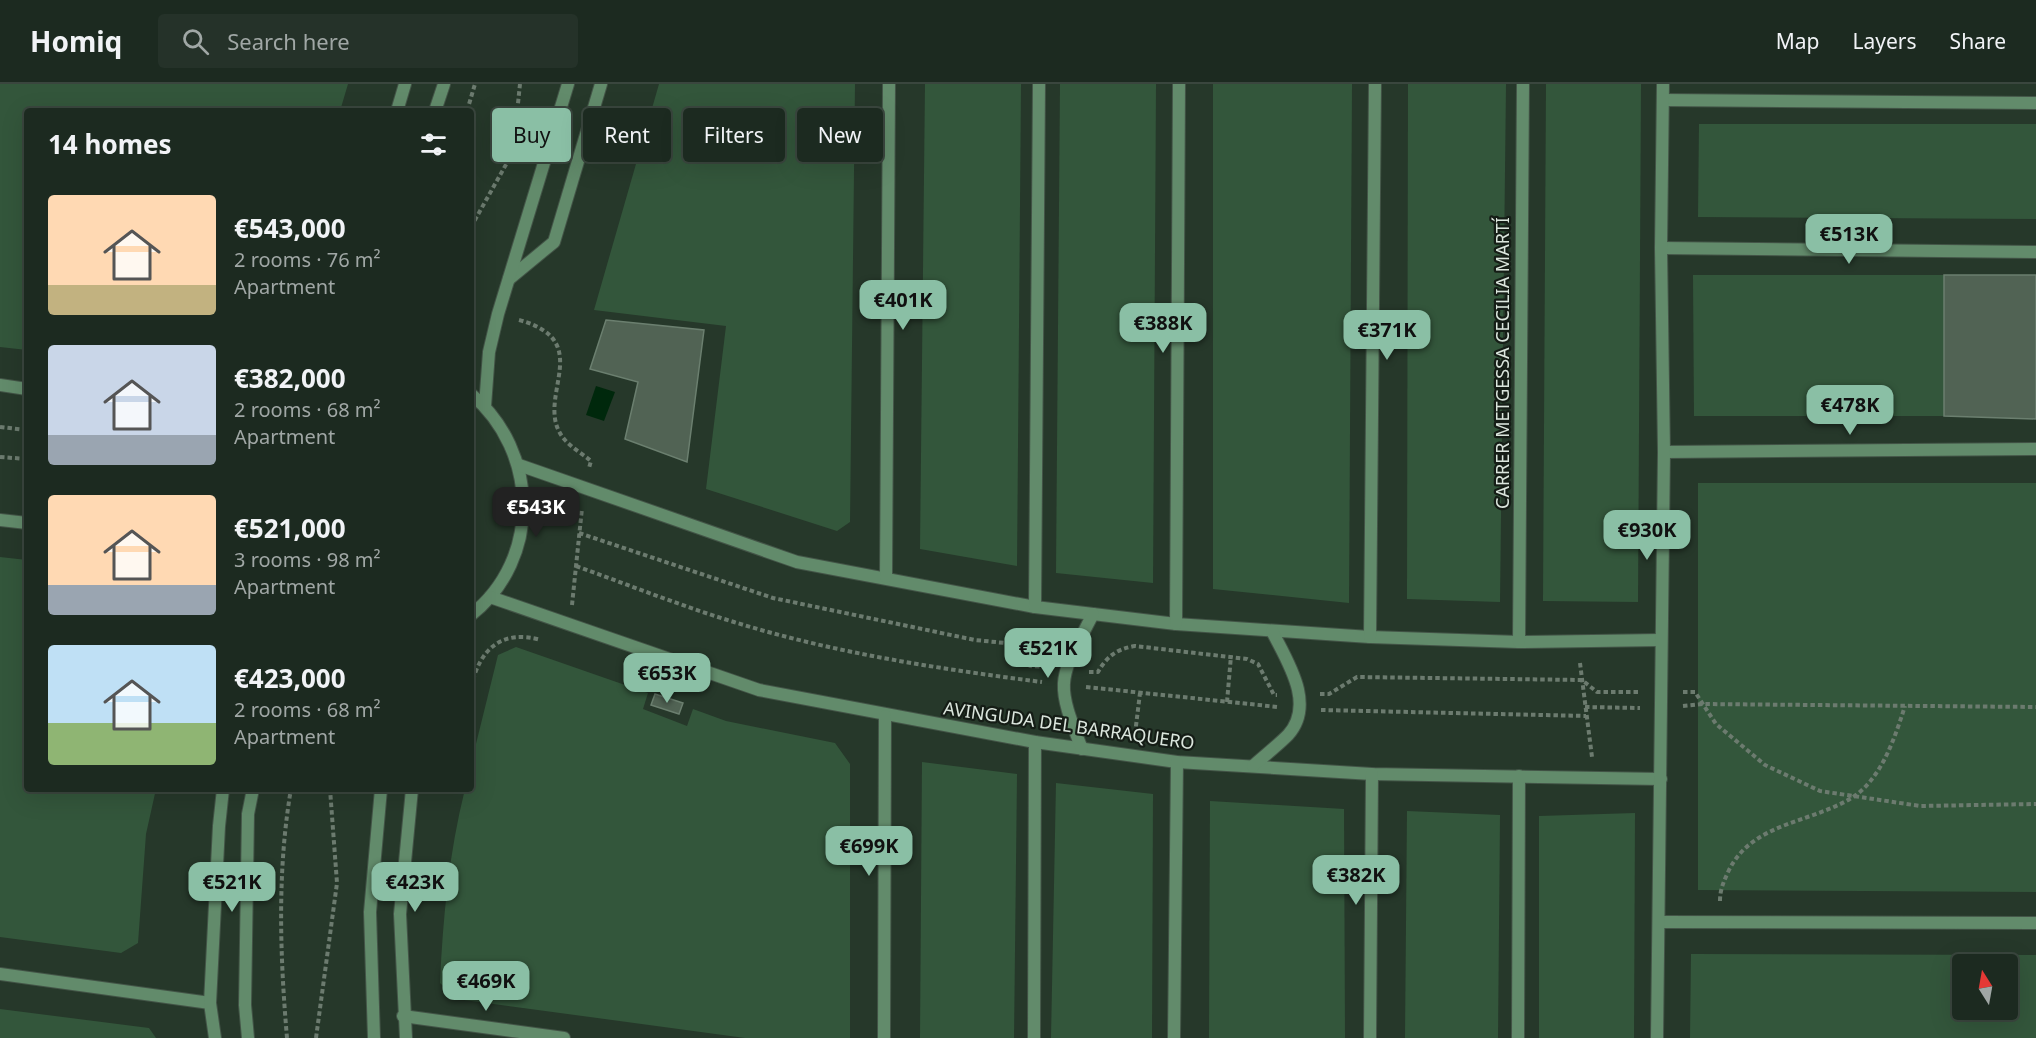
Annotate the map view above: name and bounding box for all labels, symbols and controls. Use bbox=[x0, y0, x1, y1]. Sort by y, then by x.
search box bbox=[158, 14, 578, 68]
text: Homiq bbox=[30, 22, 122, 60]
icon: search bbox=[179, 25, 212, 58]
text: Search here bbox=[227, 26, 350, 56]
text: Map bbox=[1776, 27, 1820, 55]
text: Layers bbox=[1853, 27, 1917, 55]
text: Share bbox=[1950, 27, 2006, 55]
chip: Buy bbox=[492, 108, 571, 162]
chip: Rent bbox=[583, 108, 671, 162]
chip: Filters bbox=[683, 108, 785, 162]
chip: New bbox=[797, 108, 883, 162]
text: 14 homes bbox=[48, 126, 172, 162]
icon: filters bbox=[417, 128, 450, 161]
text: €543,000 bbox=[234, 210, 346, 246]
pin: €513K bbox=[1807, 214, 1891, 265]
street label: CARRER METGESSA CECILIA MARTÍ bbox=[1490, 217, 1514, 509]
icon: home bbox=[96, 219, 168, 291]
text: €513K bbox=[1819, 220, 1879, 247]
text: 2 rooms · 76 m² bbox=[234, 246, 381, 273]
text: Apartment bbox=[234, 273, 335, 300]
pin: €401K bbox=[861, 280, 945, 331]
text: €401K bbox=[873, 286, 933, 313]
pin: €388K bbox=[1121, 303, 1205, 354]
text: €388K bbox=[1133, 309, 1193, 336]
pin: €371K bbox=[1345, 310, 1429, 361]
text: €371K bbox=[1357, 316, 1417, 343]
text: €382,000 bbox=[234, 360, 346, 396]
icon: home bbox=[96, 369, 168, 441]
pin: €478K bbox=[1808, 385, 1892, 436]
text: €478K bbox=[1820, 391, 1880, 418]
text: 2 rooms · 68 m² bbox=[234, 396, 381, 423]
text: Apartment bbox=[234, 423, 335, 450]
pin: €543K bbox=[494, 487, 578, 538]
text: €543K bbox=[506, 493, 566, 520]
text: €521,000 bbox=[234, 510, 346, 546]
pin: €930K bbox=[1605, 510, 1689, 561]
text: €930K bbox=[1617, 516, 1677, 543]
icon: home bbox=[96, 519, 168, 591]
text: 3 rooms · 98 m² bbox=[234, 546, 381, 573]
text: Apartment bbox=[234, 573, 335, 600]
pin: €521K bbox=[1006, 628, 1090, 679]
text: €521K bbox=[1018, 634, 1078, 661]
pin: €653K bbox=[625, 653, 709, 704]
text: €653K bbox=[637, 659, 697, 686]
text: €423,000 bbox=[234, 660, 346, 696]
icon: home bbox=[96, 669, 168, 741]
text: 2 rooms · 68 m² bbox=[234, 696, 381, 723]
street label: AVINGUDA DEL BARRAQUERO bbox=[942, 696, 1196, 755]
text: Apartment bbox=[234, 723, 335, 750]
pin: €699K bbox=[827, 826, 911, 877]
text: €699K bbox=[839, 832, 899, 859]
pin: €382K bbox=[1314, 855, 1398, 906]
text: €382K bbox=[1326, 861, 1386, 888]
pin: €521K bbox=[190, 862, 274, 913]
pin: €423K bbox=[373, 862, 457, 913]
text: €521K bbox=[202, 868, 262, 895]
text: €423K bbox=[385, 868, 445, 895]
north arrow bbox=[1952, 954, 2018, 1020]
map controls bbox=[1952, 954, 2018, 1020]
pin: €469K bbox=[444, 961, 528, 1012]
text: €469K bbox=[456, 967, 516, 994]

